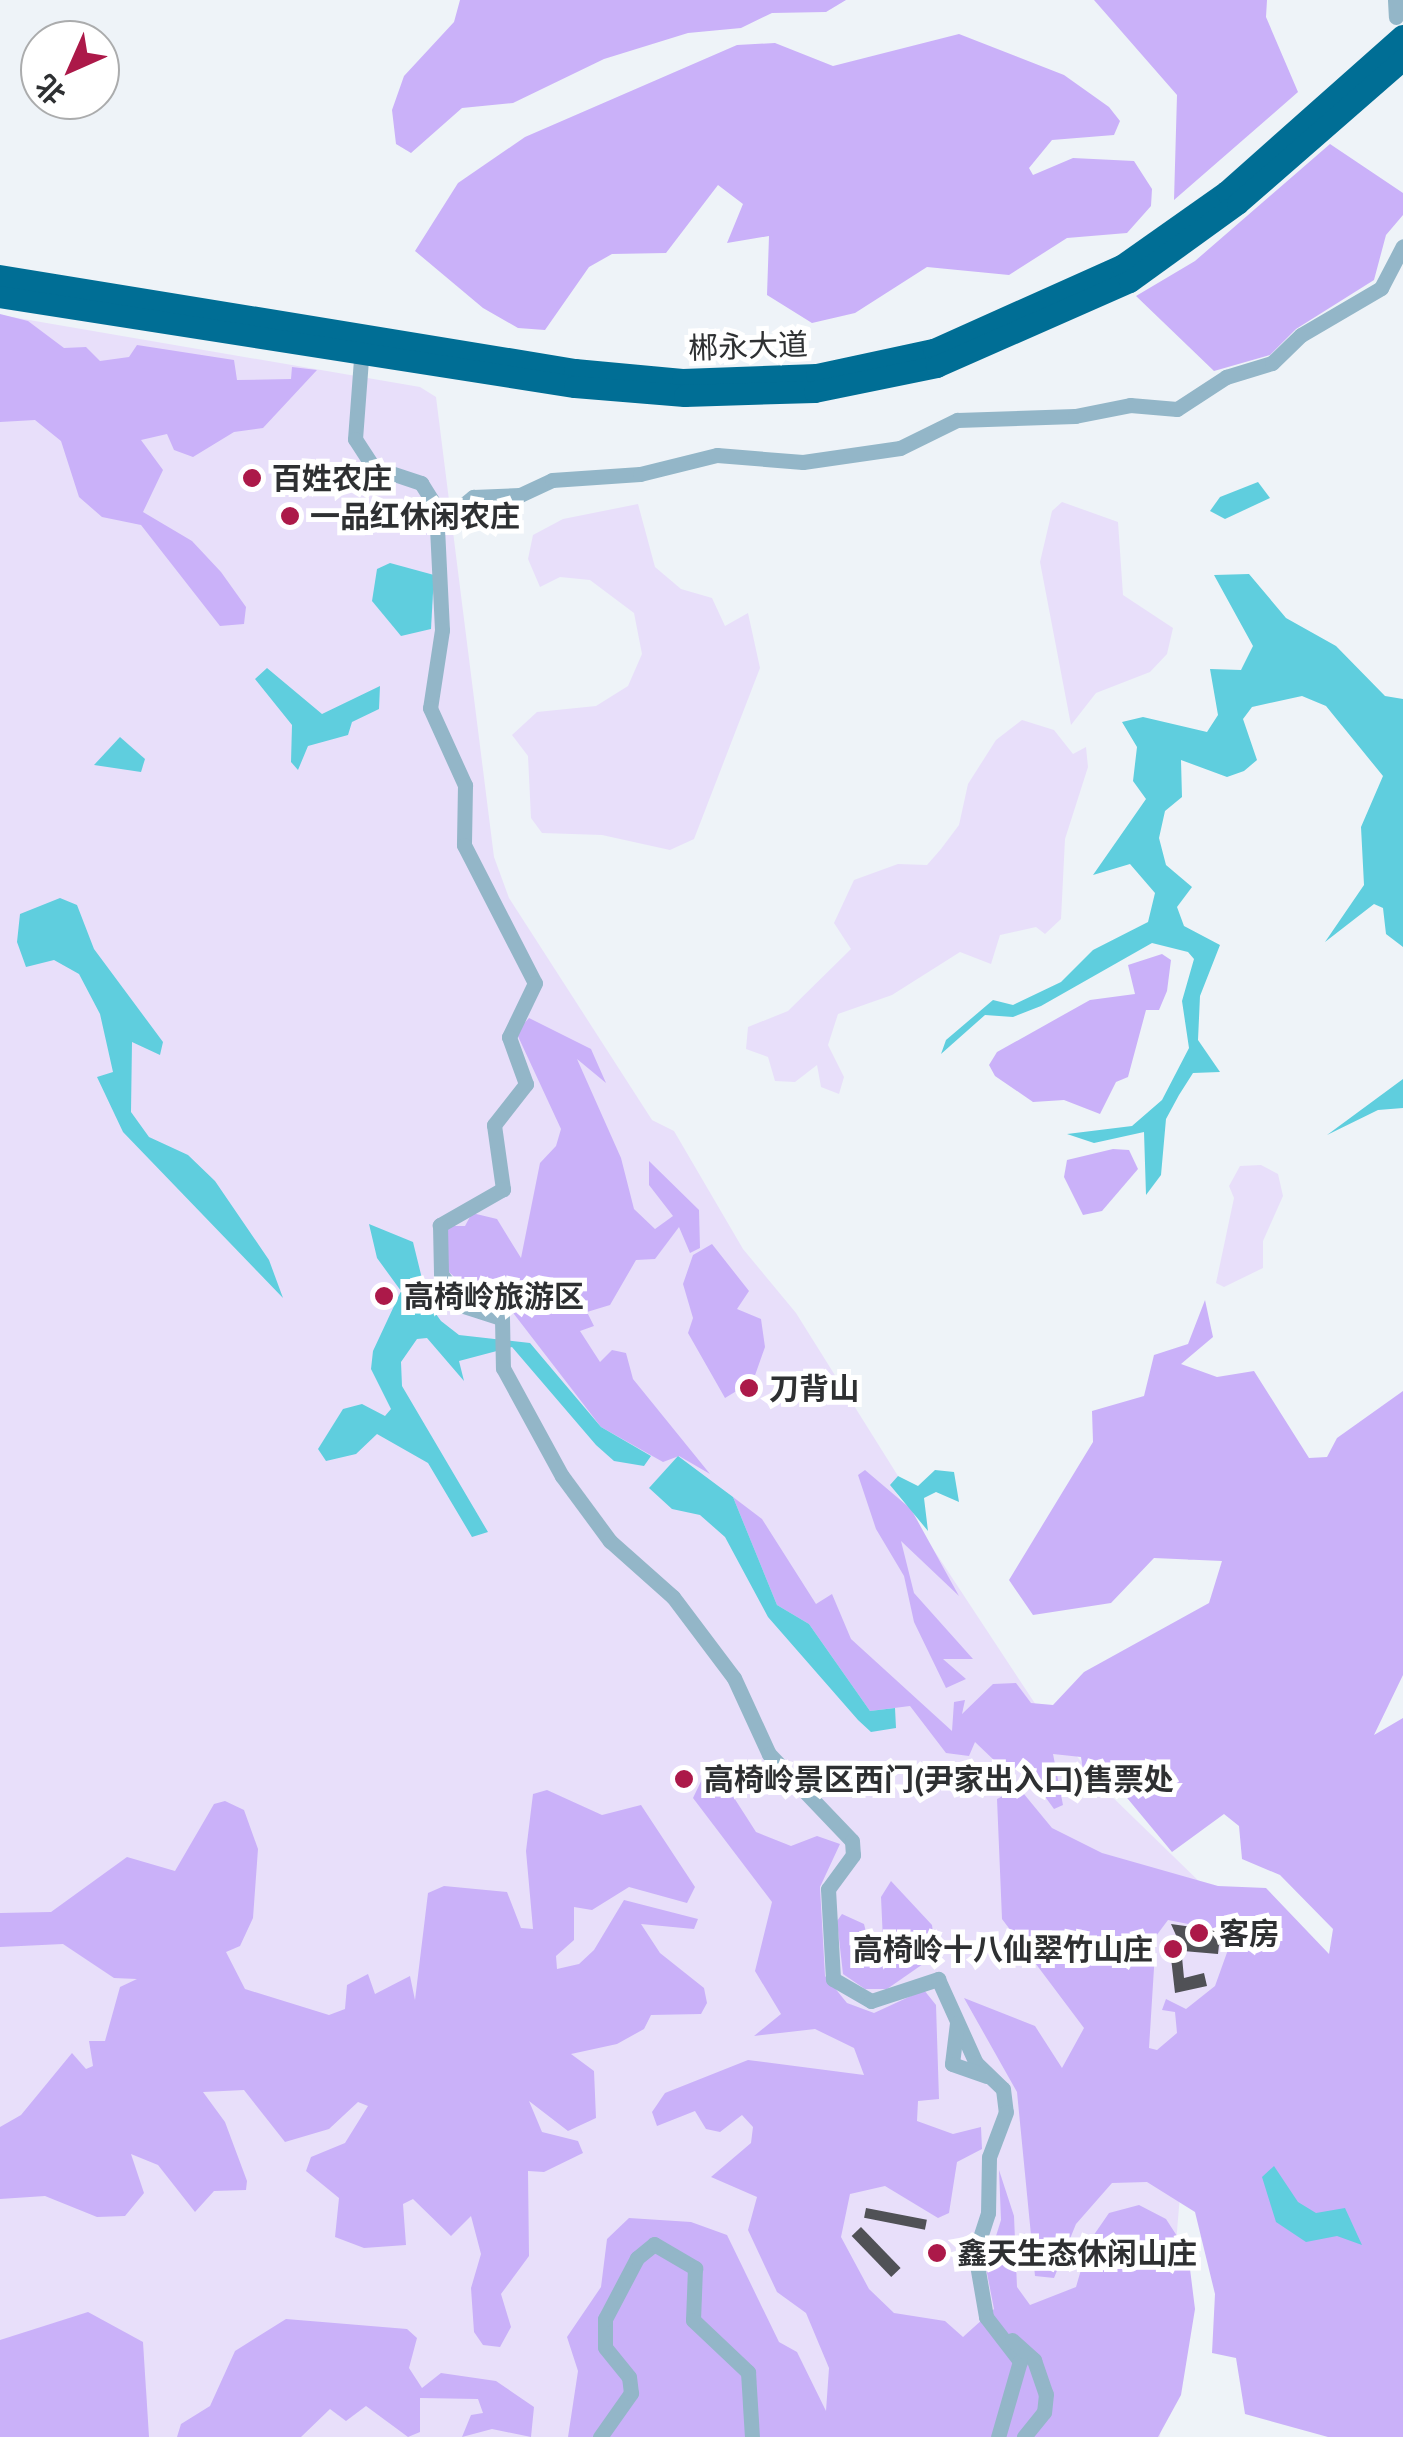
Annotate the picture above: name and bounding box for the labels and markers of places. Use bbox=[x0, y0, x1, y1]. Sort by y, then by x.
place label: 百姓农庄 bbox=[272, 460, 392, 496]
marker: 百姓农庄 bbox=[241, 467, 263, 489]
place label: 一品红休闲农庄 bbox=[310, 498, 520, 534]
marker: 一品红休闲农庄 bbox=[279, 505, 301, 527]
place label: 高椅岭旅游区 bbox=[404, 1278, 584, 1314]
marker: 高椅岭旅游区 bbox=[373, 1285, 395, 1307]
place label: 刀背山 bbox=[769, 1370, 859, 1406]
marker: 刀背山 bbox=[738, 1377, 760, 1399]
place label: 高椅岭景区西门(尹家出入口)售票处 bbox=[704, 1761, 1174, 1797]
marker: 高椅岭景区西门(尹家出入口)售票处 bbox=[673, 1768, 695, 1790]
place label: 客房 bbox=[1219, 1915, 1279, 1951]
marker: 客房 bbox=[1188, 1922, 1210, 1944]
place label: 高椅岭十八仙翠竹山庄 bbox=[853, 1931, 1153, 1967]
marker: 高椅岭十八仙翠竹山庄 bbox=[1162, 1938, 1184, 1960]
place label: 鑫天生态休闲山庄 bbox=[957, 2235, 1197, 2271]
marker: 鑫天生态休闲山庄 bbox=[926, 2242, 948, 2264]

